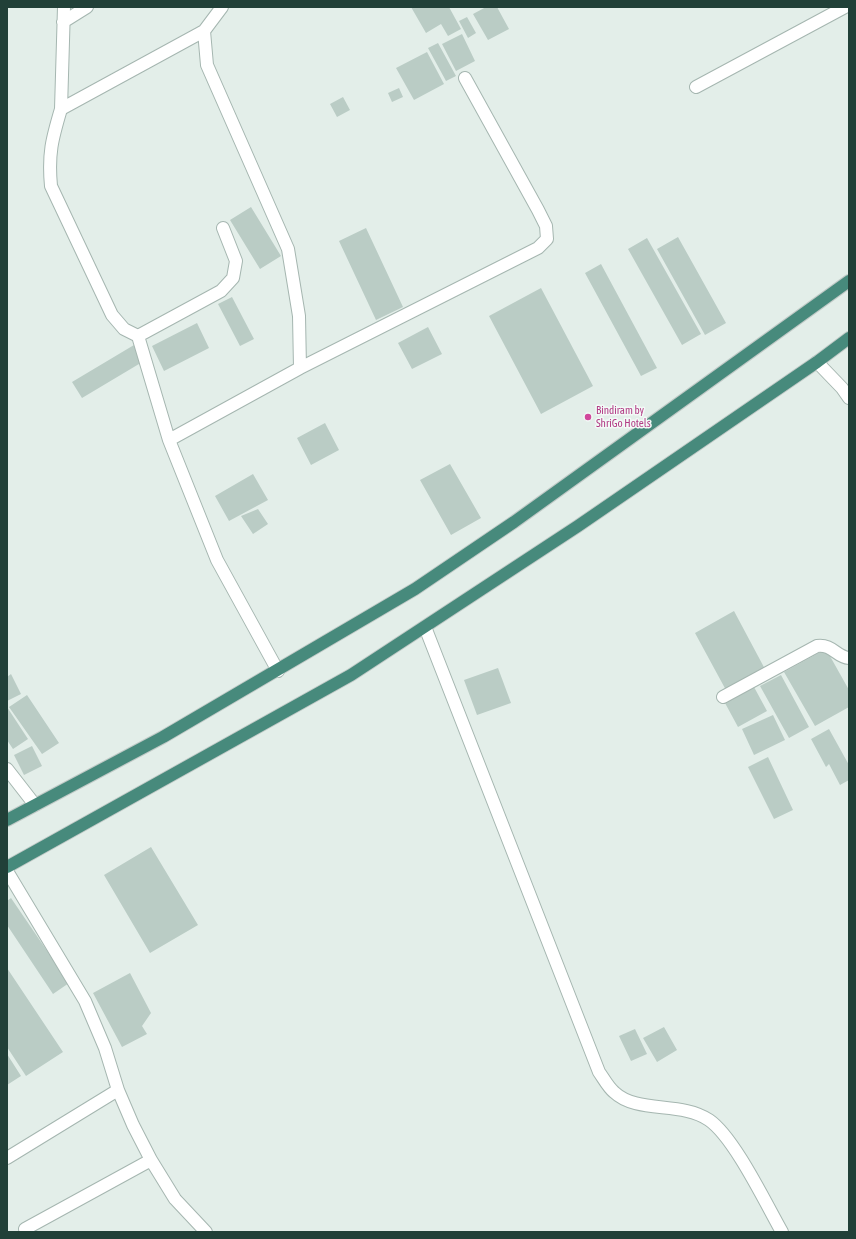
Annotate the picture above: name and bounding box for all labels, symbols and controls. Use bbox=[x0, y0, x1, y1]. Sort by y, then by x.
place label: Bindiram by ShriGo Hotels bbox=[596, 404, 651, 430]
marker: Bindiram by ShriGo Hotels bbox=[583, 412, 593, 422]

